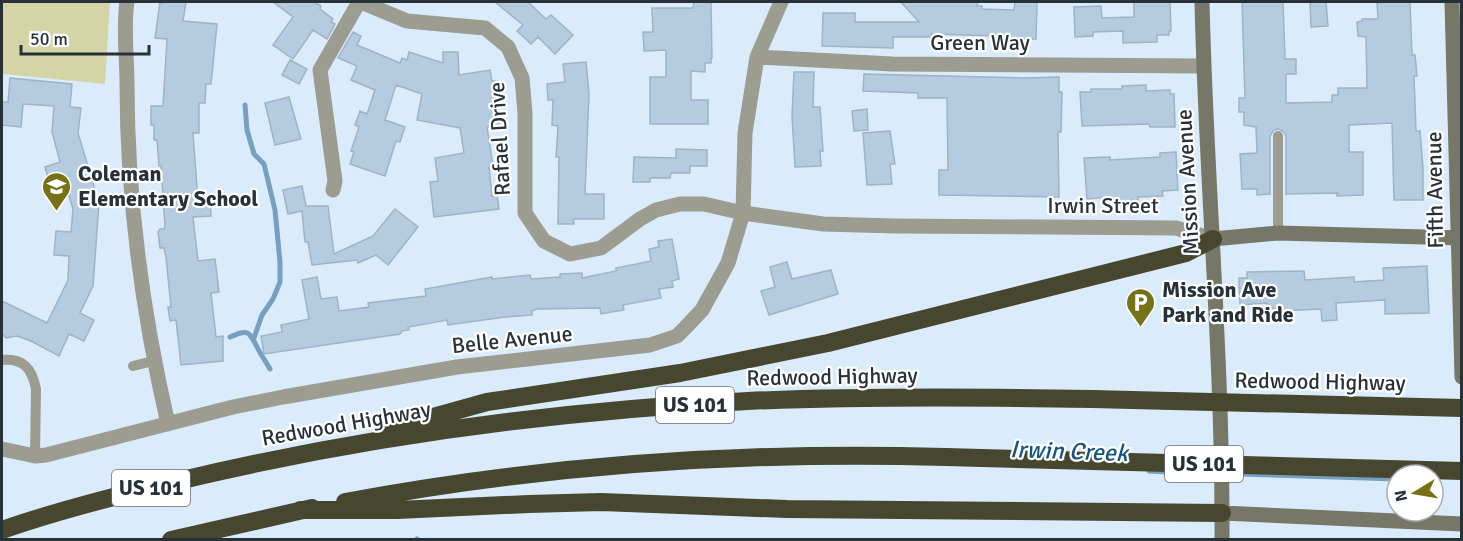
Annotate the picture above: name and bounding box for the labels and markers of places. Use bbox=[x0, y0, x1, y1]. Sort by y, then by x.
place label: Coleman Elementary School bbox=[78, 160, 258, 212]
school or university icon: Coleman Elementary School bbox=[41, 170, 73, 212]
place label: Mission Ave Park and Ride bbox=[1162, 276, 1294, 328]
parking icon: Mission Ave Park and Ride bbox=[1125, 286, 1157, 328]

